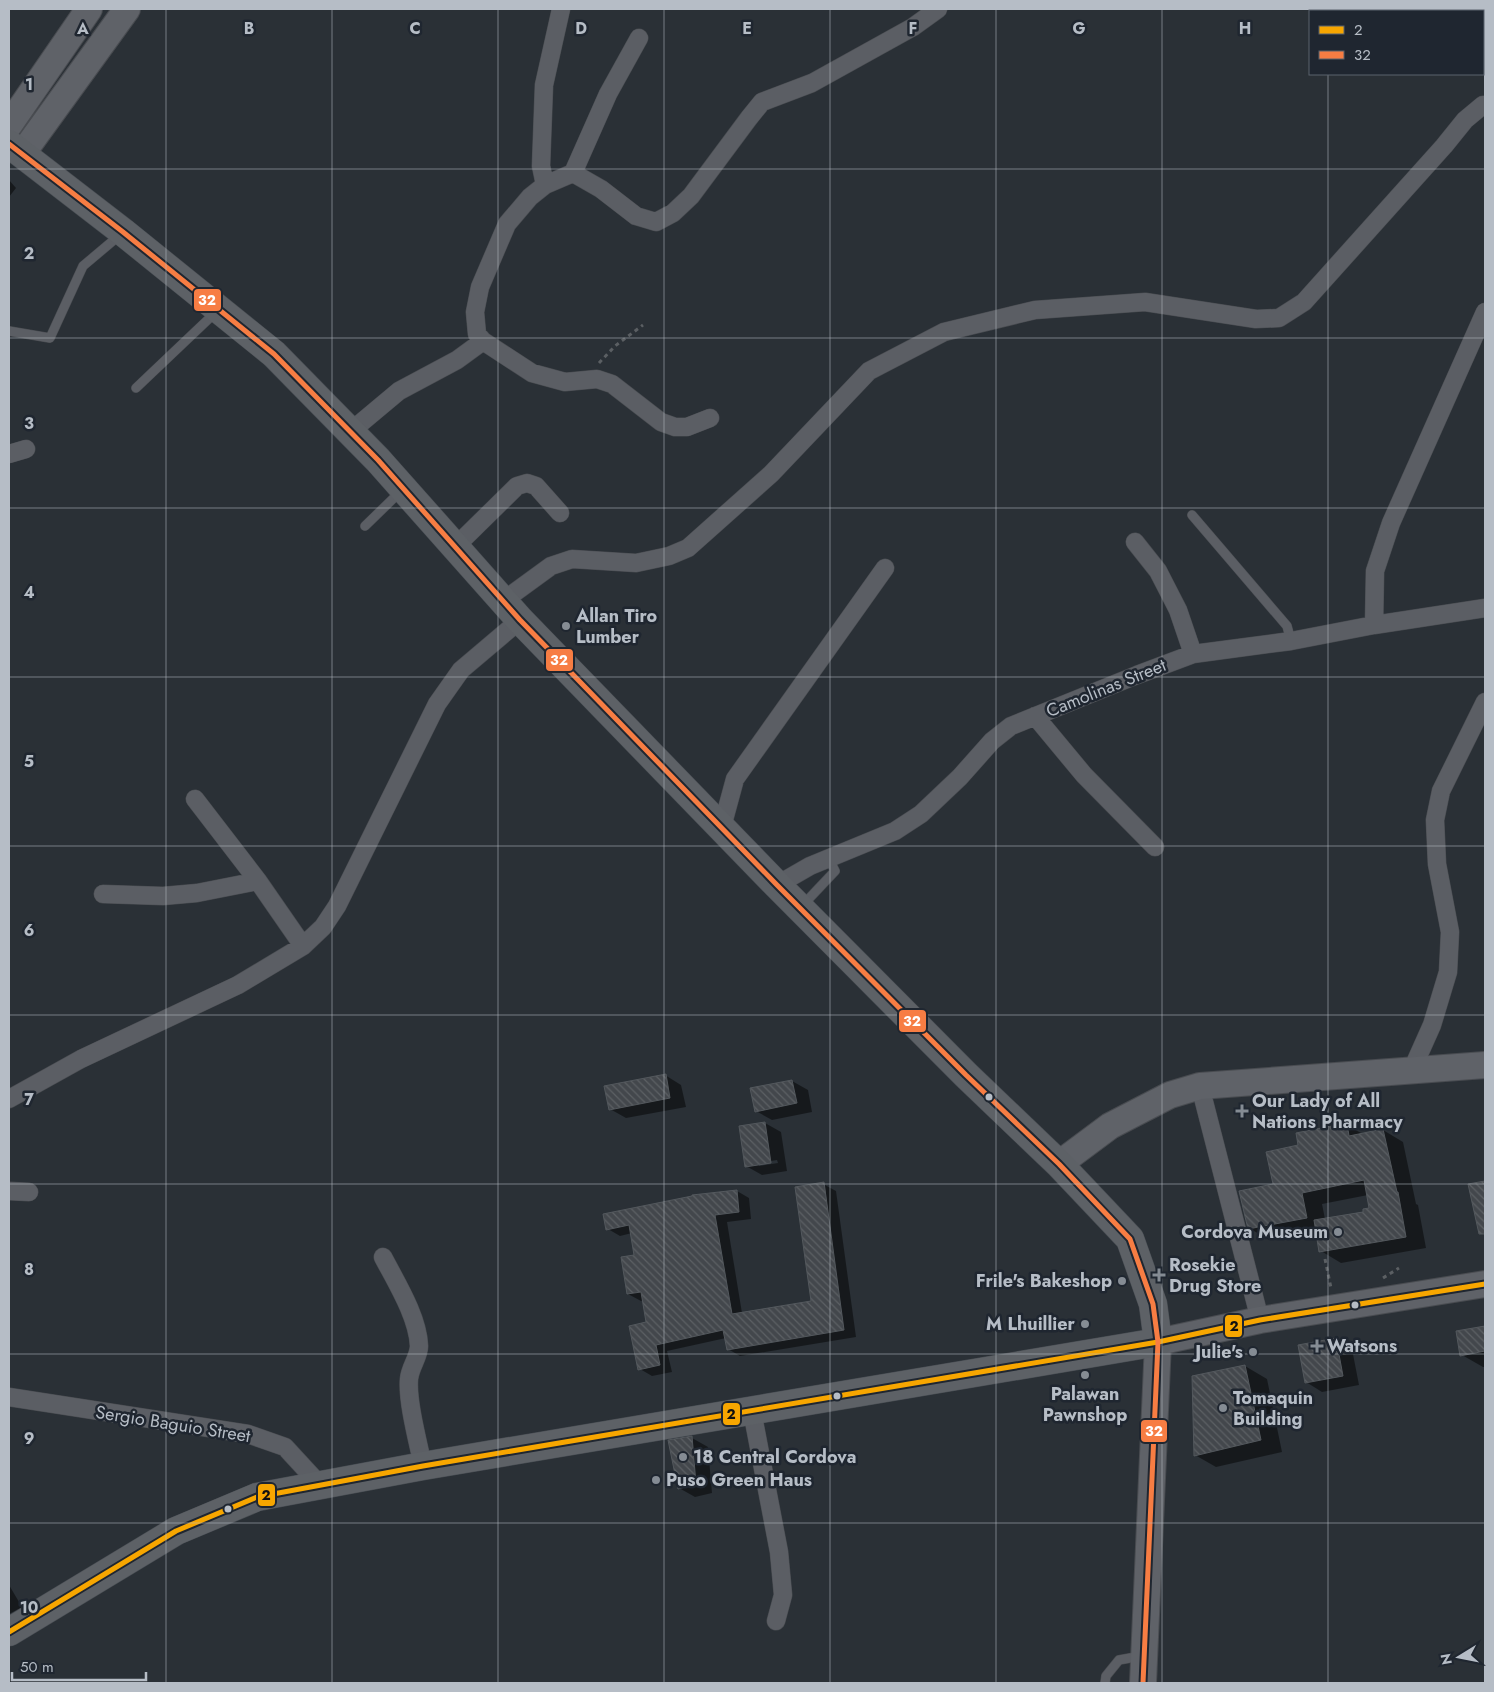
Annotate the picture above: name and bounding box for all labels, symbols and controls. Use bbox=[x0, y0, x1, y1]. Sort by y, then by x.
legend bbox=[1309, 10, 1484, 75]
text: A bbox=[76, 17, 89, 40]
text: B bbox=[244, 17, 254, 40]
text: C bbox=[409, 17, 421, 40]
text: D bbox=[575, 17, 587, 40]
text: E bbox=[742, 17, 752, 40]
text: F bbox=[909, 17, 917, 40]
text: G bbox=[1072, 17, 1086, 40]
text: H bbox=[1239, 17, 1251, 40]
text: 2 bbox=[1354, 19, 1363, 41]
text: 32 bbox=[1354, 44, 1371, 66]
text: 1 bbox=[25, 73, 33, 96]
text: 2 bbox=[24, 242, 34, 265]
line badge: 32 bbox=[193, 288, 222, 312]
text: 32 bbox=[198, 290, 216, 310]
text: 3 bbox=[24, 412, 34, 435]
text: 4 bbox=[23, 581, 35, 604]
place label: Allan Tiro Lumber bbox=[575, 603, 658, 650]
marker: Allan Tiro Lumber bbox=[560, 620, 572, 632]
line badge: 32 bbox=[545, 648, 574, 672]
text: 32 bbox=[550, 650, 568, 670]
street label: Camolinas Street bbox=[1042, 652, 1171, 724]
text: 5 bbox=[24, 750, 34, 773]
text: 6 bbox=[24, 919, 34, 942]
line badge: 32 bbox=[898, 1009, 927, 1033]
text: 32 bbox=[903, 1011, 921, 1031]
text: 7 bbox=[24, 1088, 34, 1111]
place label: Our Lady of All Nations Pharmacy bbox=[1252, 1088, 1403, 1135]
unlabelled marker bbox=[984, 1092, 994, 1102]
marker: Our Lady of All Nations Pharmacy bbox=[1236, 1105, 1248, 1117]
place label: Cordova Museum bbox=[1181, 1219, 1328, 1245]
marker: Cordova Museum bbox=[1332, 1226, 1344, 1238]
place label: Rosekie Drug Store bbox=[1169, 1252, 1261, 1299]
text: 8 bbox=[24, 1258, 34, 1281]
place label: Frile's Bakeshop bbox=[976, 1268, 1112, 1294]
marker: Rosekie Drug Store bbox=[1153, 1269, 1165, 1281]
marker: Frile's Bakeshop bbox=[1116, 1275, 1128, 1287]
unlabelled marker bbox=[1350, 1300, 1360, 1310]
place label: M Lhuillier bbox=[986, 1311, 1076, 1337]
line badge: 2 bbox=[1224, 1314, 1243, 1338]
text: 2 bbox=[1229, 1316, 1239, 1336]
marker: M Lhuillier bbox=[1079, 1318, 1091, 1330]
place label: Watsons bbox=[1327, 1333, 1397, 1359]
place label: Julie's bbox=[1192, 1339, 1243, 1365]
marker: Watsons bbox=[1311, 1340, 1323, 1352]
marker: Julie's bbox=[1247, 1346, 1259, 1358]
marker: Palawan Pawnshop bbox=[1079, 1369, 1091, 1381]
place label: Palawan Pawnshop bbox=[1043, 1381, 1127, 1428]
place label: Tomaquin Building bbox=[1233, 1385, 1313, 1432]
unlabelled marker bbox=[832, 1391, 842, 1401]
street label: Sergio Baguio Street bbox=[94, 1399, 253, 1449]
line badge: 2 bbox=[722, 1402, 741, 1426]
marker: Tomaquin Building bbox=[1217, 1402, 1229, 1414]
text: 2 bbox=[726, 1404, 736, 1424]
line badge: 32 bbox=[1140, 1419, 1168, 1443]
text: 32 bbox=[1145, 1421, 1163, 1441]
text: 9 bbox=[24, 1427, 34, 1450]
place label: 18 Central Cordova bbox=[693, 1444, 857, 1470]
marker: 18 Central Cordova bbox=[677, 1451, 689, 1463]
place label: Puso Green Haus bbox=[666, 1467, 812, 1493]
marker: Puso Green Haus bbox=[650, 1474, 662, 1486]
line badge: 2 bbox=[257, 1483, 276, 1507]
text: 2 bbox=[261, 1485, 271, 1505]
unlabelled marker bbox=[223, 1504, 233, 1514]
text: 10 bbox=[20, 1596, 38, 1619]
north arrow bbox=[1434, 1632, 1484, 1682]
scale bar bbox=[12, 1650, 146, 1682]
text: N bbox=[1435, 1652, 1457, 1666]
text: 50 m bbox=[20, 1656, 54, 1678]

